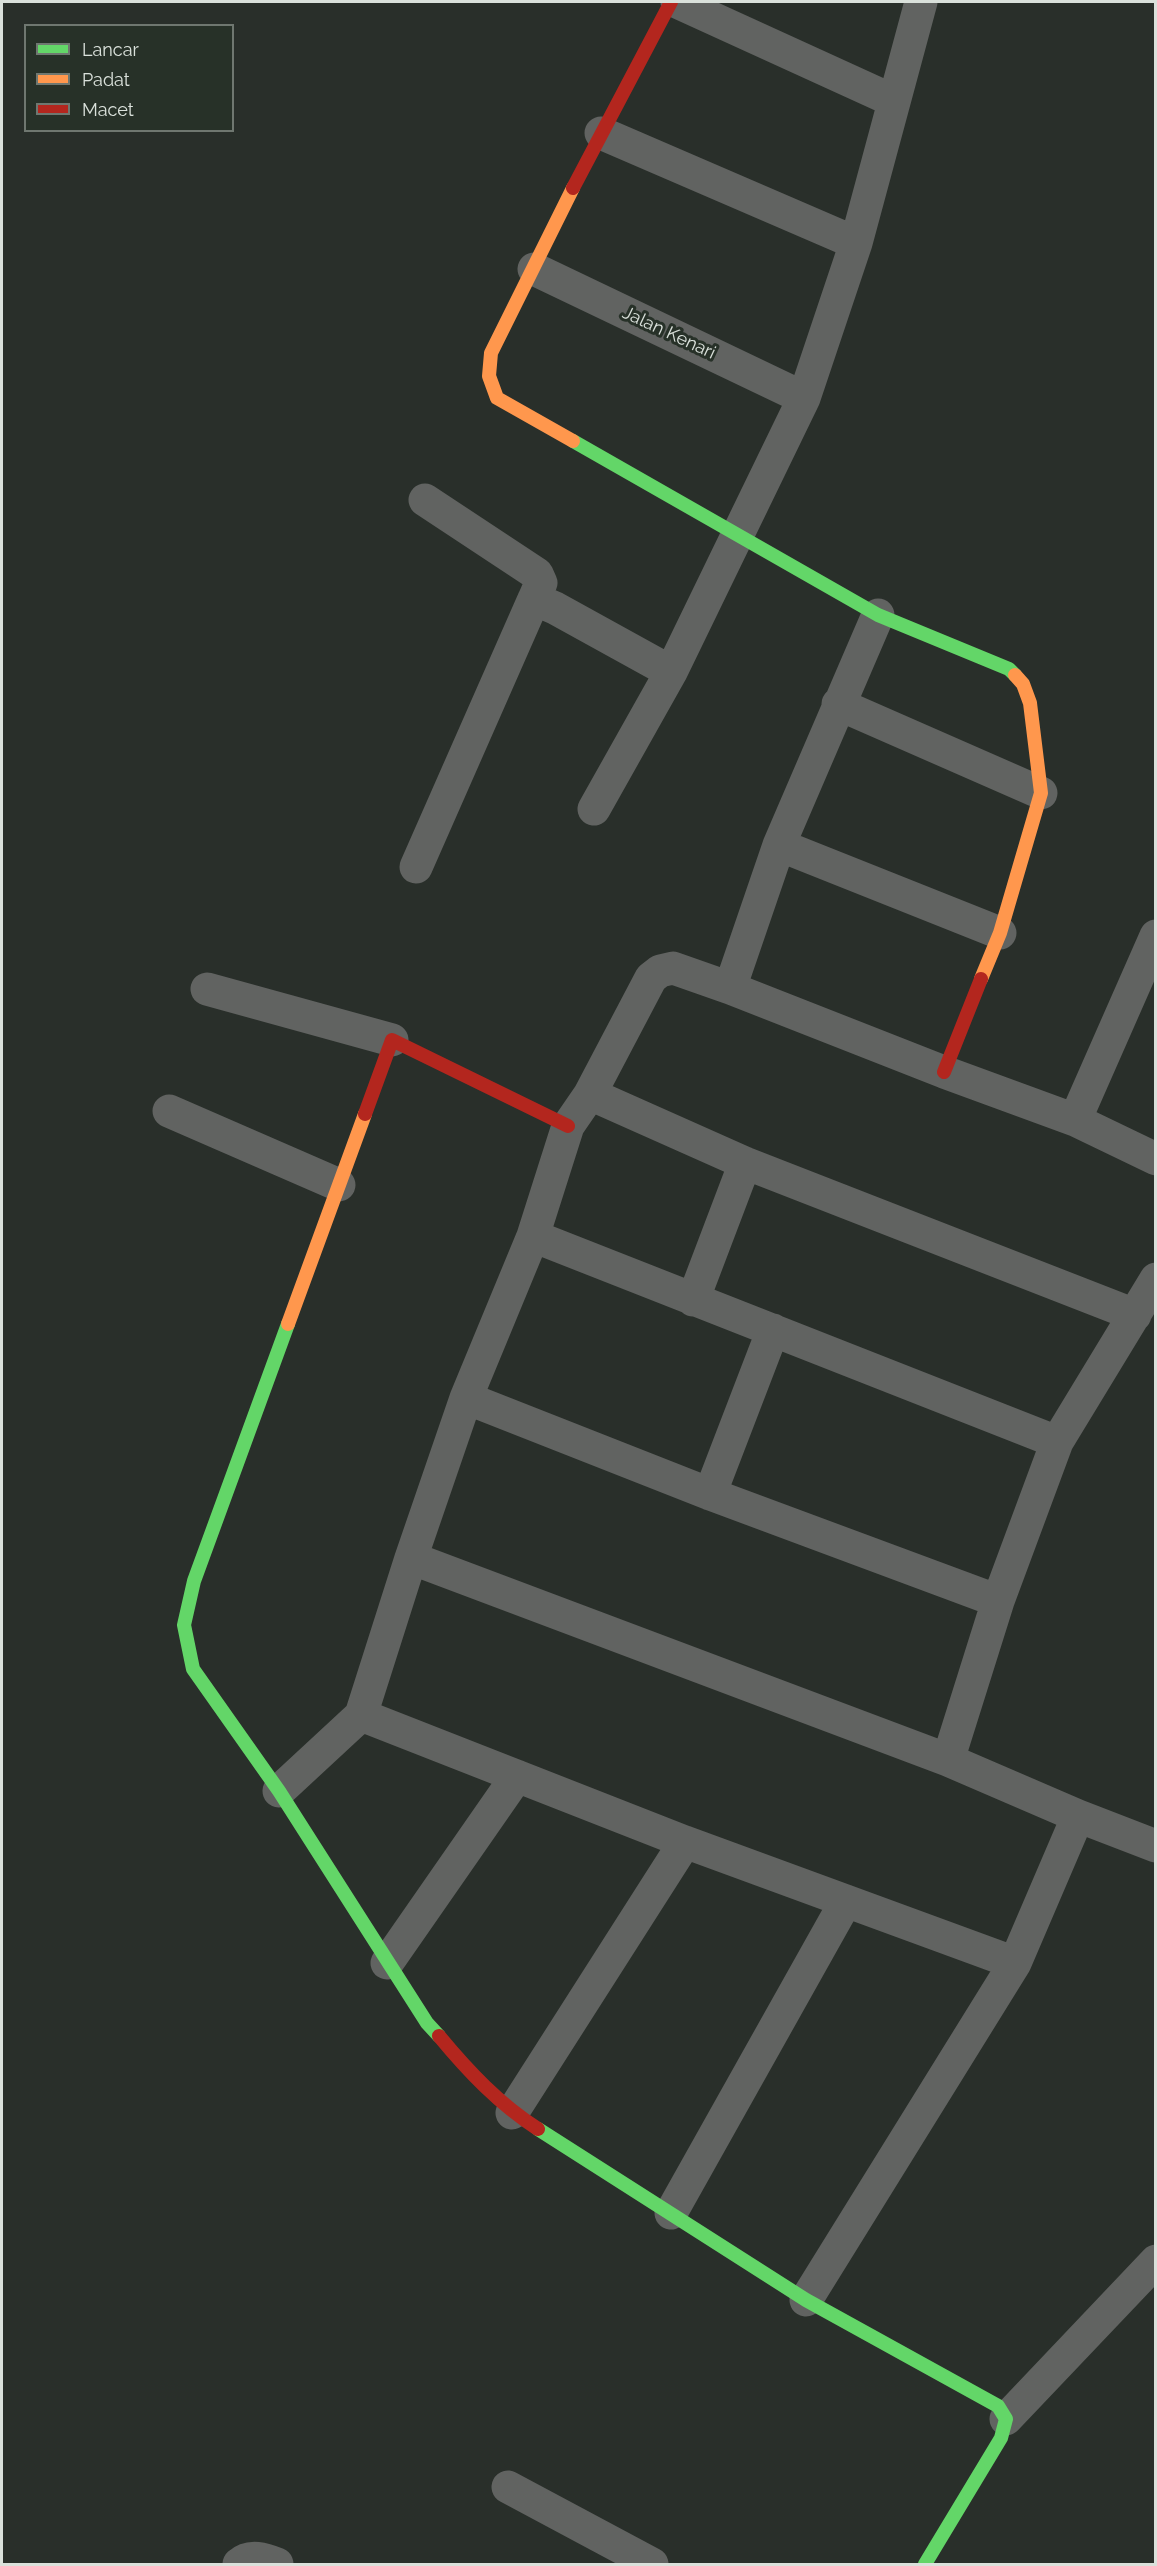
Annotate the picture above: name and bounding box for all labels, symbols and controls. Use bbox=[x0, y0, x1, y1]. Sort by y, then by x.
legend bbox=[24, 24, 234, 132]
text: Lancar bbox=[82, 39, 139, 60]
text: Padat bbox=[82, 69, 130, 90]
text: Macet bbox=[82, 99, 134, 120]
street label: Jalan Kenari bbox=[619, 302, 719, 364]

